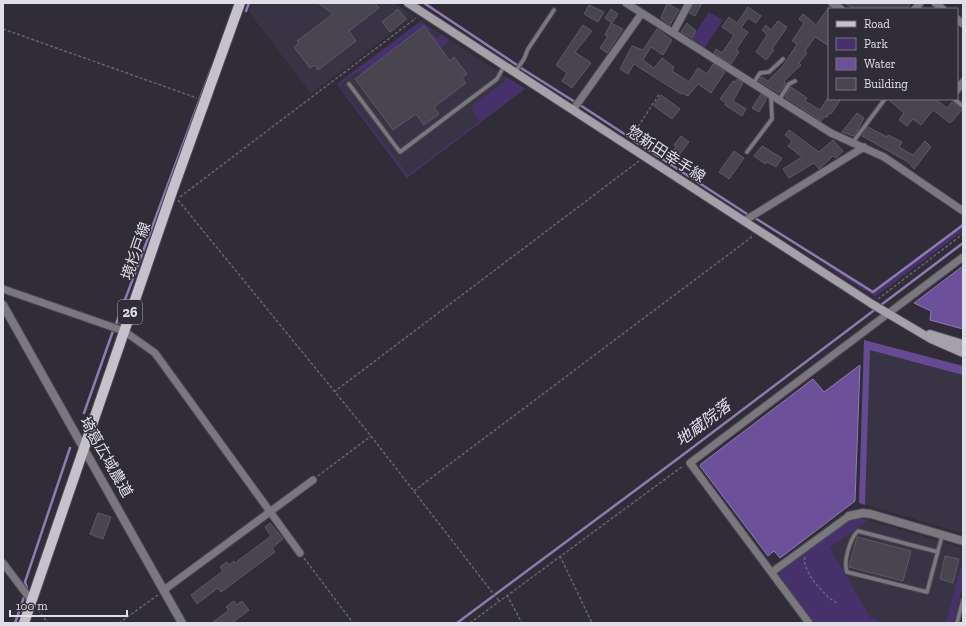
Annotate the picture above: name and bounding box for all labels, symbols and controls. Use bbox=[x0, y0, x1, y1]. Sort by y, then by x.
legend bbox=[828, 8, 958, 100]
text: Road bbox=[864, 17, 890, 31]
text: Park bbox=[864, 37, 889, 51]
text: Water bbox=[864, 57, 896, 71]
text: Building bbox=[864, 77, 908, 91]
street label: 惣新田幸手線 bbox=[623, 122, 709, 186]
street label: 境杉戸線 bbox=[118, 220, 154, 282]
road number: 26 bbox=[118, 300, 142, 324]
water label: 地蔵院落 bbox=[672, 394, 737, 450]
street label: 埼葛広域農道 bbox=[76, 414, 136, 500]
scale bar bbox=[10, 592, 127, 618]
text: 100 m bbox=[16, 599, 48, 613]

